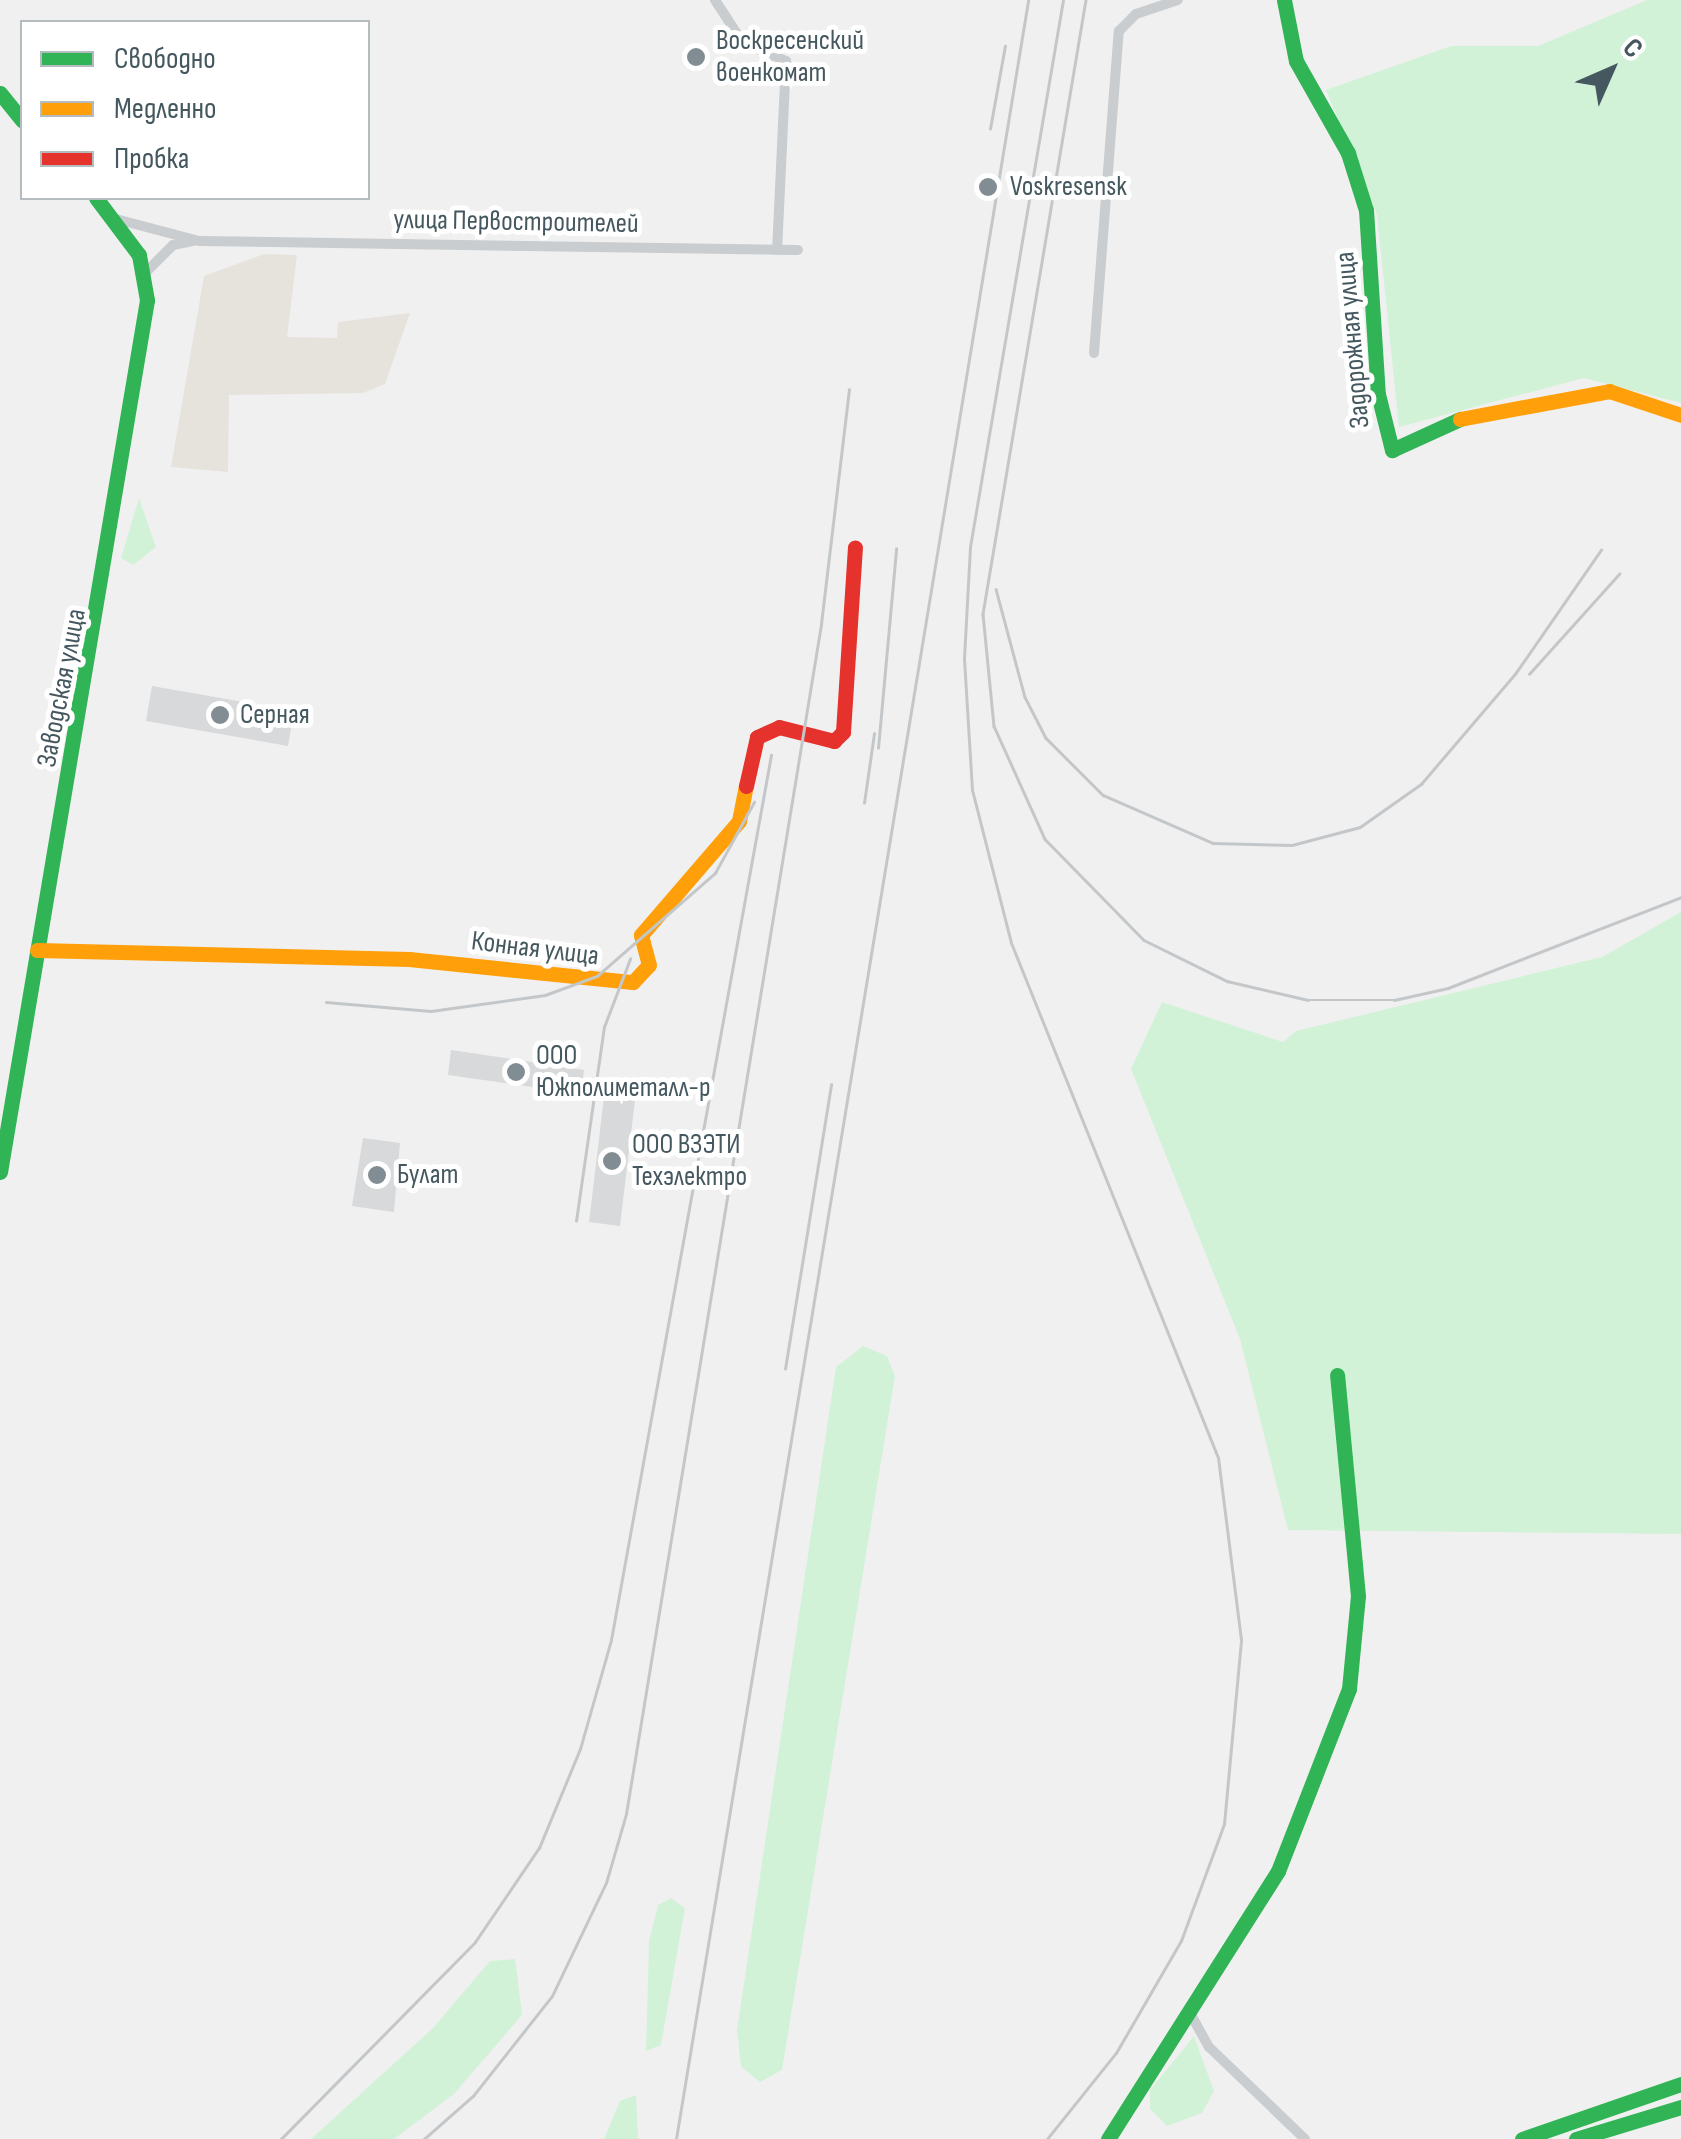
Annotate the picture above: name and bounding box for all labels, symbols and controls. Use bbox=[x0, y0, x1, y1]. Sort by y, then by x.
legend bbox=[20, 20, 370, 200]
north arrow bbox=[1561, 20, 1661, 120]
place label: Воскресенский военкомат bbox=[716, 24, 864, 90]
text: С bbox=[1616, 32, 1649, 65]
text: Свободно bbox=[114, 41, 216, 77]
marker: Воскресенский военкомат bbox=[685, 46, 707, 68]
text: Медленно bbox=[114, 91, 216, 127]
text: Пробка bbox=[114, 141, 189, 177]
place label: Voskresensk bbox=[1010, 170, 1127, 204]
marker: Voskresensk bbox=[975, 174, 1001, 200]
street label: улица Первостроителей bbox=[393, 203, 639, 241]
street label: Задорожная улица bbox=[1329, 250, 1377, 430]
street label: Заводская улица bbox=[30, 606, 94, 770]
place label: Серная bbox=[240, 698, 310, 732]
marker: Серная bbox=[209, 704, 231, 726]
street label: Конная улица bbox=[469, 925, 601, 973]
place label: ООО Южполиметалл-р bbox=[536, 1039, 710, 1105]
marker: ООО Южполиметалл-р bbox=[505, 1061, 527, 1083]
place label: ООО ВЗЭТИ Техэлектро bbox=[632, 1128, 747, 1194]
marker: ООО ВЗЭТИ Техэлектро bbox=[601, 1150, 623, 1172]
place label: Булат bbox=[397, 1158, 459, 1192]
marker: Булат bbox=[366, 1164, 388, 1186]

